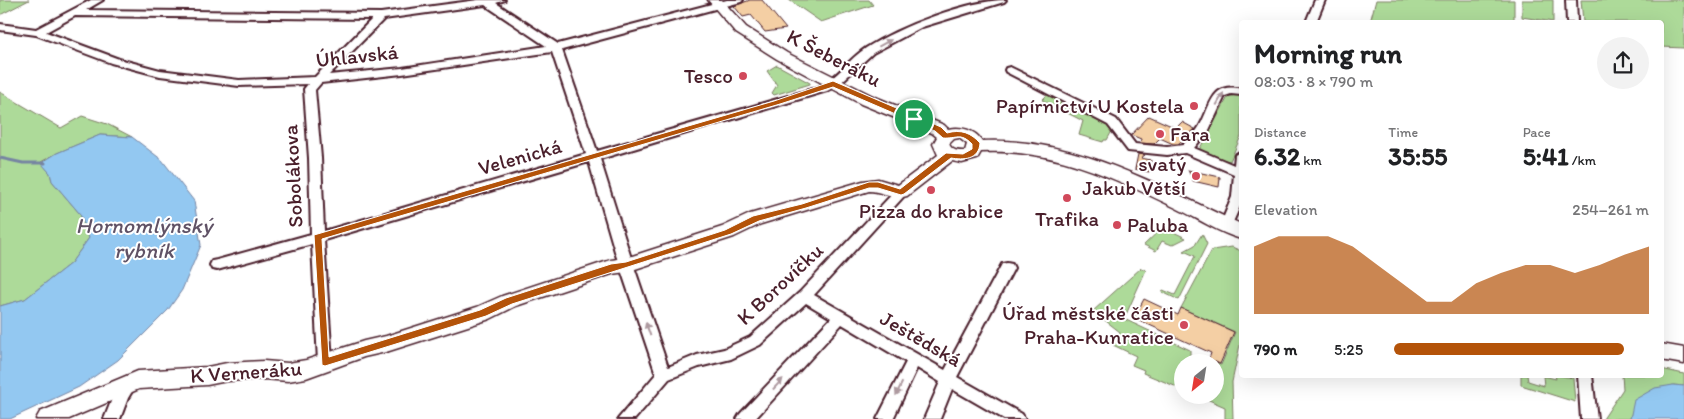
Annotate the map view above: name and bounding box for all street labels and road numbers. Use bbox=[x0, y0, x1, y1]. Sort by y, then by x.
street label: K Šeberáku bbox=[783, 23, 886, 92]
street label: Úhlavská bbox=[314, 39, 399, 72]
street label: Sobolákova bbox=[277, 124, 308, 228]
street label: Velenická bbox=[475, 133, 565, 180]
street label: K Borovíčku bbox=[731, 237, 828, 330]
street label: Ještědská bbox=[876, 305, 967, 372]
street label: K Verneráku bbox=[189, 355, 303, 388]

